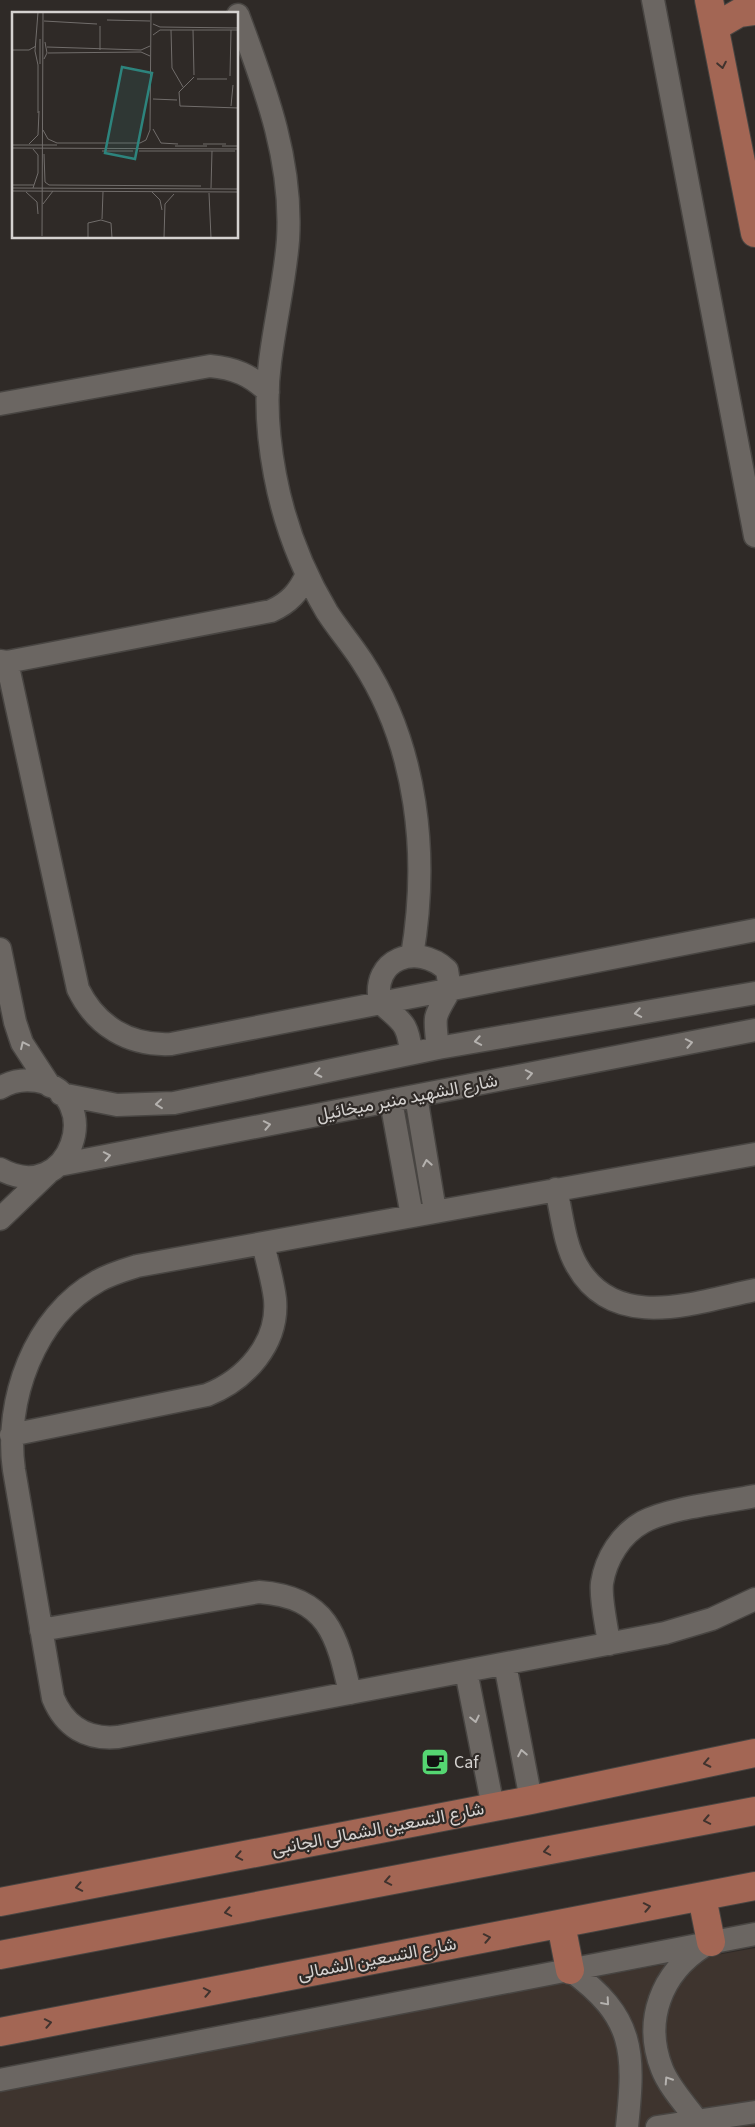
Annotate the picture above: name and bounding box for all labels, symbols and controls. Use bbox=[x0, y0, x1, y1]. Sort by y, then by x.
inset map bbox=[12, 12, 239, 239]
one-way arrow bbox=[717, 61, 727, 69]
one-way arrow bbox=[634, 1008, 642, 1018]
one-way arrow bbox=[473, 1035, 482, 1045]
one-way arrow bbox=[684, 1039, 693, 1049]
one-way arrow bbox=[20, 1041, 30, 1050]
one-way arrow bbox=[314, 1067, 323, 1078]
street label: شارع الشهيد منير ميخائيل bbox=[314, 1068, 500, 1128]
one-way arrow bbox=[525, 1070, 534, 1080]
one-way arrow bbox=[155, 1099, 163, 1110]
one-way arrow bbox=[262, 1120, 271, 1130]
one-way arrow bbox=[103, 1151, 111, 1161]
one-way arrow bbox=[423, 1159, 433, 1168]
one-way arrow bbox=[470, 1715, 480, 1723]
cafe icon: Caf bbox=[420, 1747, 450, 1777]
one-way arrow bbox=[517, 1748, 528, 1757]
place label: Caf bbox=[454, 1750, 479, 1775]
one-way arrow bbox=[703, 1757, 712, 1768]
street label: شارع التسعين الشمالى الجانبى bbox=[270, 1796, 486, 1862]
one-way arrow bbox=[703, 1815, 712, 1825]
one-way arrow bbox=[543, 1845, 552, 1855]
one-way arrow bbox=[235, 1850, 243, 1861]
one-way arrow bbox=[383, 1876, 392, 1886]
one-way arrow bbox=[75, 1881, 84, 1891]
one-way arrow bbox=[642, 1903, 651, 1913]
one-way arrow bbox=[224, 1906, 233, 1916]
street label: شارع التسعين الشمالى bbox=[295, 1931, 459, 1987]
one-way arrow bbox=[483, 1933, 492, 1944]
one-way arrow bbox=[203, 1987, 212, 1998]
one-way arrow bbox=[601, 1996, 610, 2005]
one-way arrow bbox=[43, 2018, 52, 2028]
one-way arrow bbox=[665, 2076, 674, 2085]

